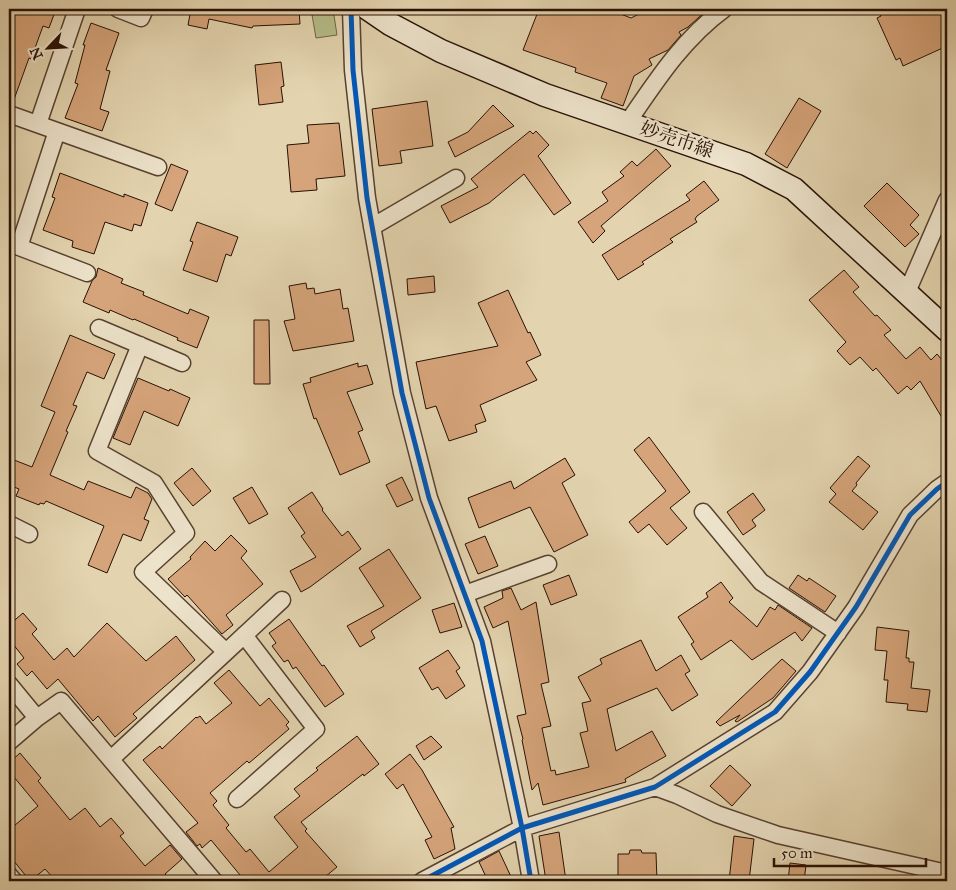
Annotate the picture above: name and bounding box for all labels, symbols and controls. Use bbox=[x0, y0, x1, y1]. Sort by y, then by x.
north arrow bbox=[22, 22, 72, 72]
text: N bbox=[26, 44, 47, 62]
street label: 妙売市線 bbox=[637, 116, 717, 163]
scale bar bbox=[774, 835, 926, 867]
text: 50 m bbox=[781, 844, 813, 862]

